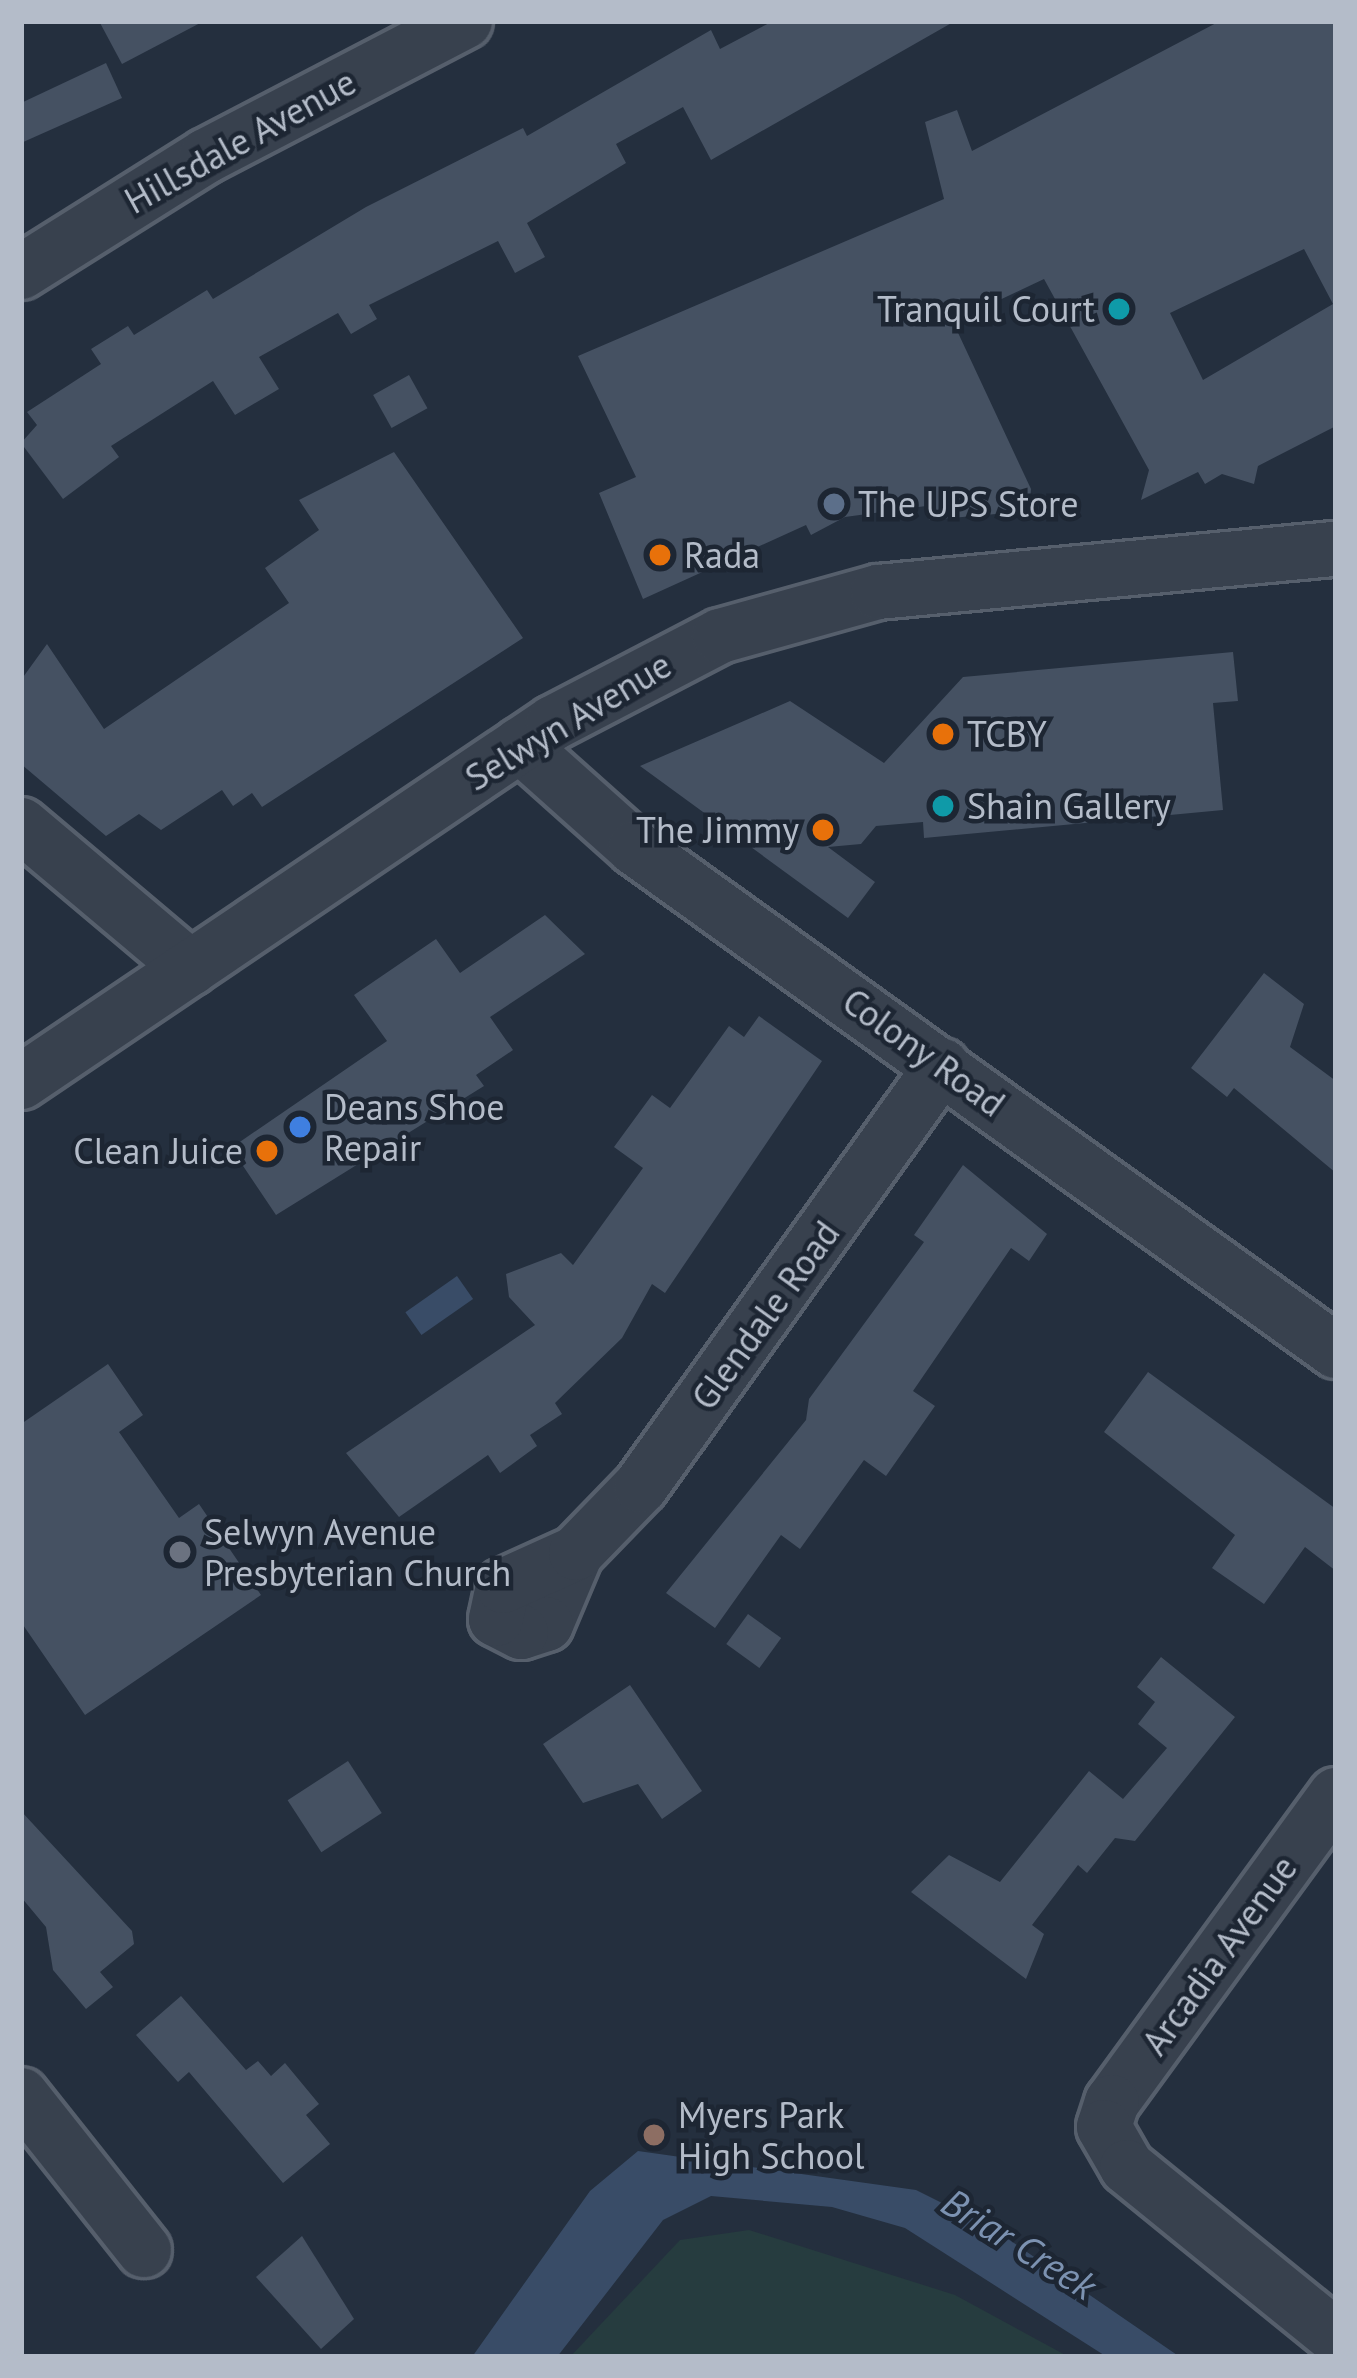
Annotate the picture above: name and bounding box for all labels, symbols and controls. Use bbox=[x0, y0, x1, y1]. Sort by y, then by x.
street label: Hillsdale Avenue bbox=[117, 60, 363, 222]
place label: Tranquil Court bbox=[877, 287, 1095, 331]
marker: Tranquil Court bbox=[1106, 296, 1132, 322]
place label: The UPS Store bbox=[858, 482, 1079, 526]
marker: The UPS Store bbox=[821, 491, 847, 517]
place label: Rada bbox=[684, 533, 760, 577]
marker: Rada bbox=[647, 542, 673, 568]
street label: Selwyn Avenue bbox=[457, 642, 679, 800]
place label: TCBY bbox=[967, 712, 1047, 756]
marker: TCBY bbox=[930, 721, 956, 747]
place label: Shain Gallery bbox=[967, 784, 1171, 828]
marker: Shain Gallery bbox=[930, 793, 956, 819]
place label: The Jimmy bbox=[636, 808, 799, 852]
marker: The Jimmy bbox=[810, 817, 836, 843]
street label: Colony Road bbox=[834, 978, 1014, 1126]
place label: Deans Shoe Repair bbox=[324, 1084, 505, 1169]
marker: Deans Shoe Repair bbox=[287, 1114, 313, 1140]
place label: Clean Juice bbox=[73, 1129, 243, 1173]
marker: Clean Juice bbox=[254, 1138, 280, 1164]
street label: Glendale Road bbox=[682, 1212, 848, 1418]
place label: Selwyn Avenue Presbyterian Church bbox=[204, 1509, 511, 1594]
marker: Selwyn Avenue Presbyterian Church bbox=[167, 1539, 193, 1565]
street label: Arcadia Avenue bbox=[1132, 1847, 1306, 2063]
place label: Myers Park High School bbox=[678, 2092, 865, 2177]
marker: Myers Park High School bbox=[641, 2122, 667, 2148]
water label: Briar Creek bbox=[933, 2178, 1105, 2310]

